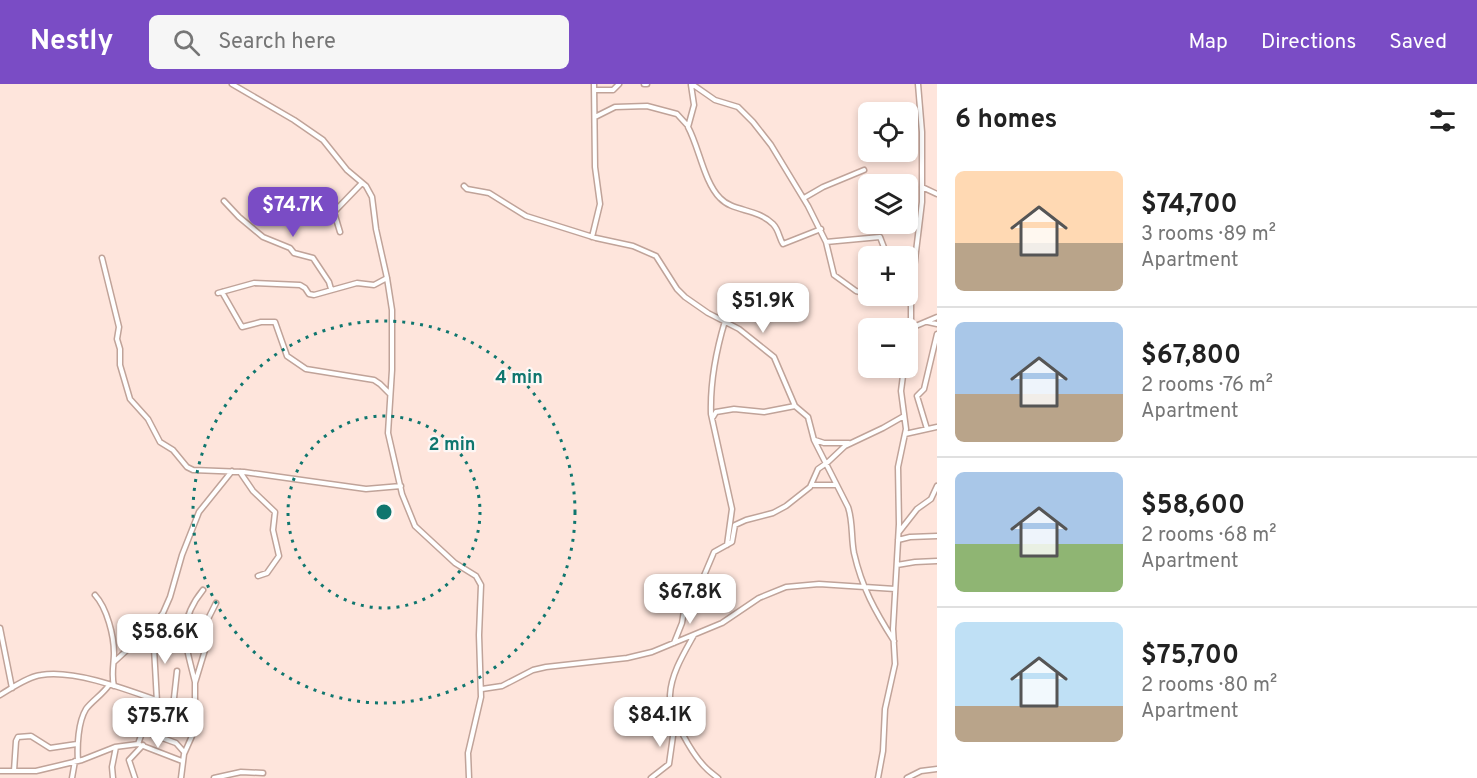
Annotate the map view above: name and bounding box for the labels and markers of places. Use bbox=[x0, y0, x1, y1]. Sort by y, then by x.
pin: $74.7K bbox=[244, 187, 342, 238]
pin: $51.9K bbox=[714, 283, 812, 334]
centre of rings bbox=[374, 502, 394, 522]
pin: $67.8K bbox=[641, 574, 739, 625]
pin: $58.6K bbox=[116, 614, 214, 665]
pin: $84.1K bbox=[611, 697, 709, 748]
pin: $75.7K bbox=[109, 698, 207, 749]

